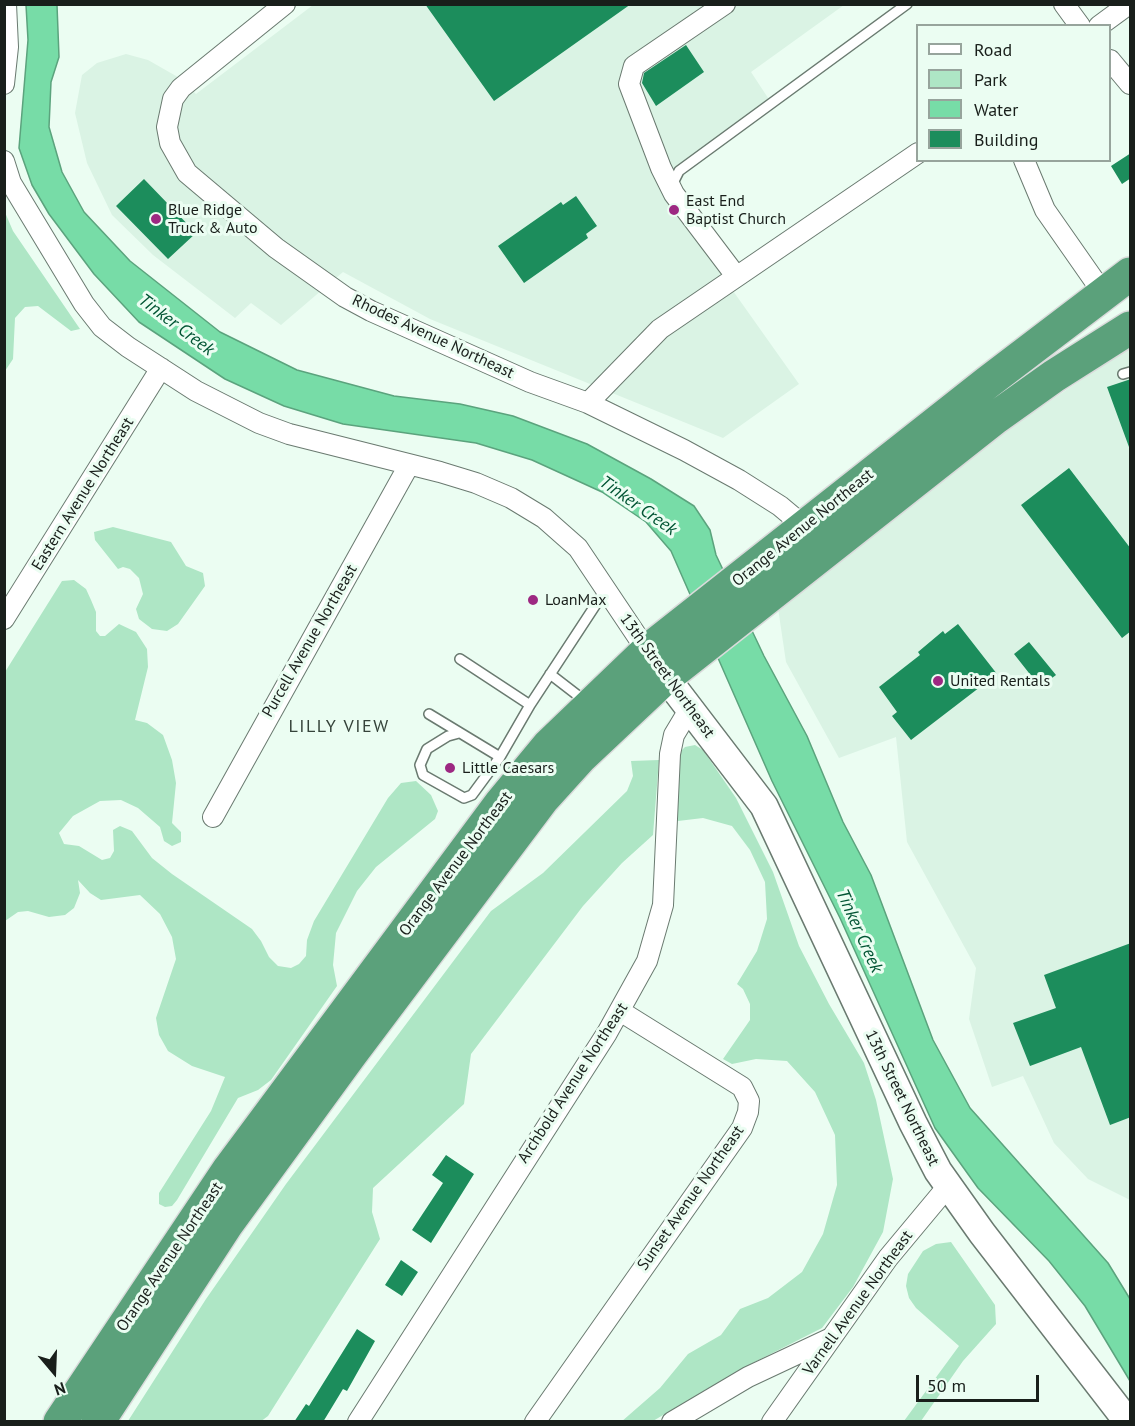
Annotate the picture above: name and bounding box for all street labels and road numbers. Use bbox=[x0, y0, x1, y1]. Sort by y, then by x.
street label: Rhodes Avenue Northeast bbox=[349, 291, 517, 383]
street label: Eastern Avenue Northeast bbox=[28, 414, 138, 574]
street label: Orange Avenue Northeast bbox=[729, 465, 877, 591]
street label: Purcell Avenue Northeast bbox=[258, 561, 362, 721]
street label: 13th Street Northeast bbox=[616, 610, 718, 742]
street label: Orange Avenue Northeast bbox=[395, 788, 517, 940]
street label: Archbold Avenue Northeast bbox=[514, 999, 632, 1167]
street label: 13th Street Northeast bbox=[861, 1027, 943, 1169]
street label: Sunset Avenue Northeast bbox=[634, 1122, 748, 1274]
street label: Orange Avenue Northeast bbox=[113, 1179, 227, 1335]
street label: Varnell Avenue Northeast bbox=[799, 1227, 917, 1379]

